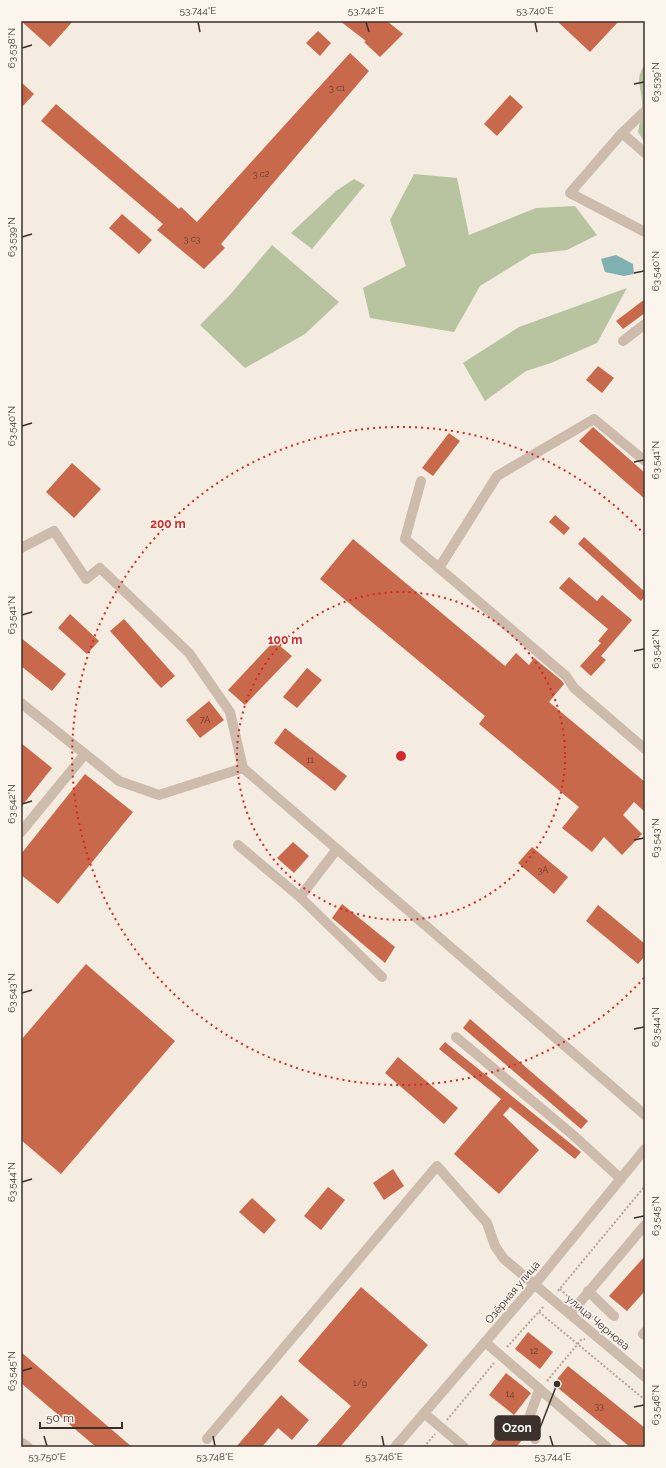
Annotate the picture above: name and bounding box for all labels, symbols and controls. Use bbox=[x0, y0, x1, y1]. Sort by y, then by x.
text: 53.744°E bbox=[180, 5, 216, 16]
text: 53.742°E bbox=[348, 5, 384, 16]
text: 53.740°E bbox=[516, 5, 554, 16]
text: 63.538°N bbox=[6, 28, 17, 68]
text: 63.539°N bbox=[650, 62, 661, 102]
house number: 3 с1 bbox=[329, 83, 345, 93]
house number: 3 с2 bbox=[253, 169, 270, 179]
text: 63.539°N bbox=[6, 217, 17, 257]
house number: 3 с3 bbox=[184, 234, 201, 244]
text: 63.540°N bbox=[650, 251, 661, 291]
text: 63.540°N bbox=[6, 406, 17, 446]
text: 63.541°N bbox=[650, 441, 661, 479]
text: 200 m bbox=[150, 517, 186, 531]
text: 63.541°N bbox=[6, 596, 17, 634]
text: 63.542°N bbox=[650, 629, 661, 669]
text: 100 m bbox=[268, 633, 302, 647]
house number: 7А bbox=[200, 715, 210, 725]
centre of rings bbox=[394, 749, 408, 763]
house number: 11 bbox=[306, 755, 314, 765]
text: 63.542°N bbox=[6, 784, 17, 824]
text: 63.543°N bbox=[650, 818, 661, 858]
house number: 3А bbox=[538, 865, 548, 875]
text: 63.543°N bbox=[6, 973, 17, 1013]
text: 63.544°N bbox=[650, 1007, 661, 1047]
text: 63.544°N bbox=[6, 1162, 17, 1202]
text: 63.545°N bbox=[650, 1196, 661, 1236]
street label: Озёрная улица bbox=[482, 1258, 543, 1326]
street label: улица Чернова bbox=[563, 1292, 632, 1353]
house number: 12 bbox=[530, 1346, 539, 1356]
text: 63.545°N bbox=[6, 1351, 17, 1391]
house number: 1/9 bbox=[353, 1378, 367, 1388]
text: 63.546°N bbox=[650, 1385, 661, 1425]
house number: 14 bbox=[506, 1389, 514, 1399]
house number: 33 bbox=[594, 1401, 604, 1411]
scale bar bbox=[40, 1404, 122, 1430]
text: 50 m bbox=[46, 1411, 74, 1425]
callout: Ozon bbox=[495, 1416, 540, 1440]
text: Ozon bbox=[502, 1421, 532, 1435]
text: 53.750°E bbox=[28, 1451, 66, 1462]
text: 53.748°E bbox=[196, 1451, 234, 1462]
text: 53.746°E bbox=[365, 1451, 403, 1462]
text: 53.744°E bbox=[535, 1451, 571, 1462]

